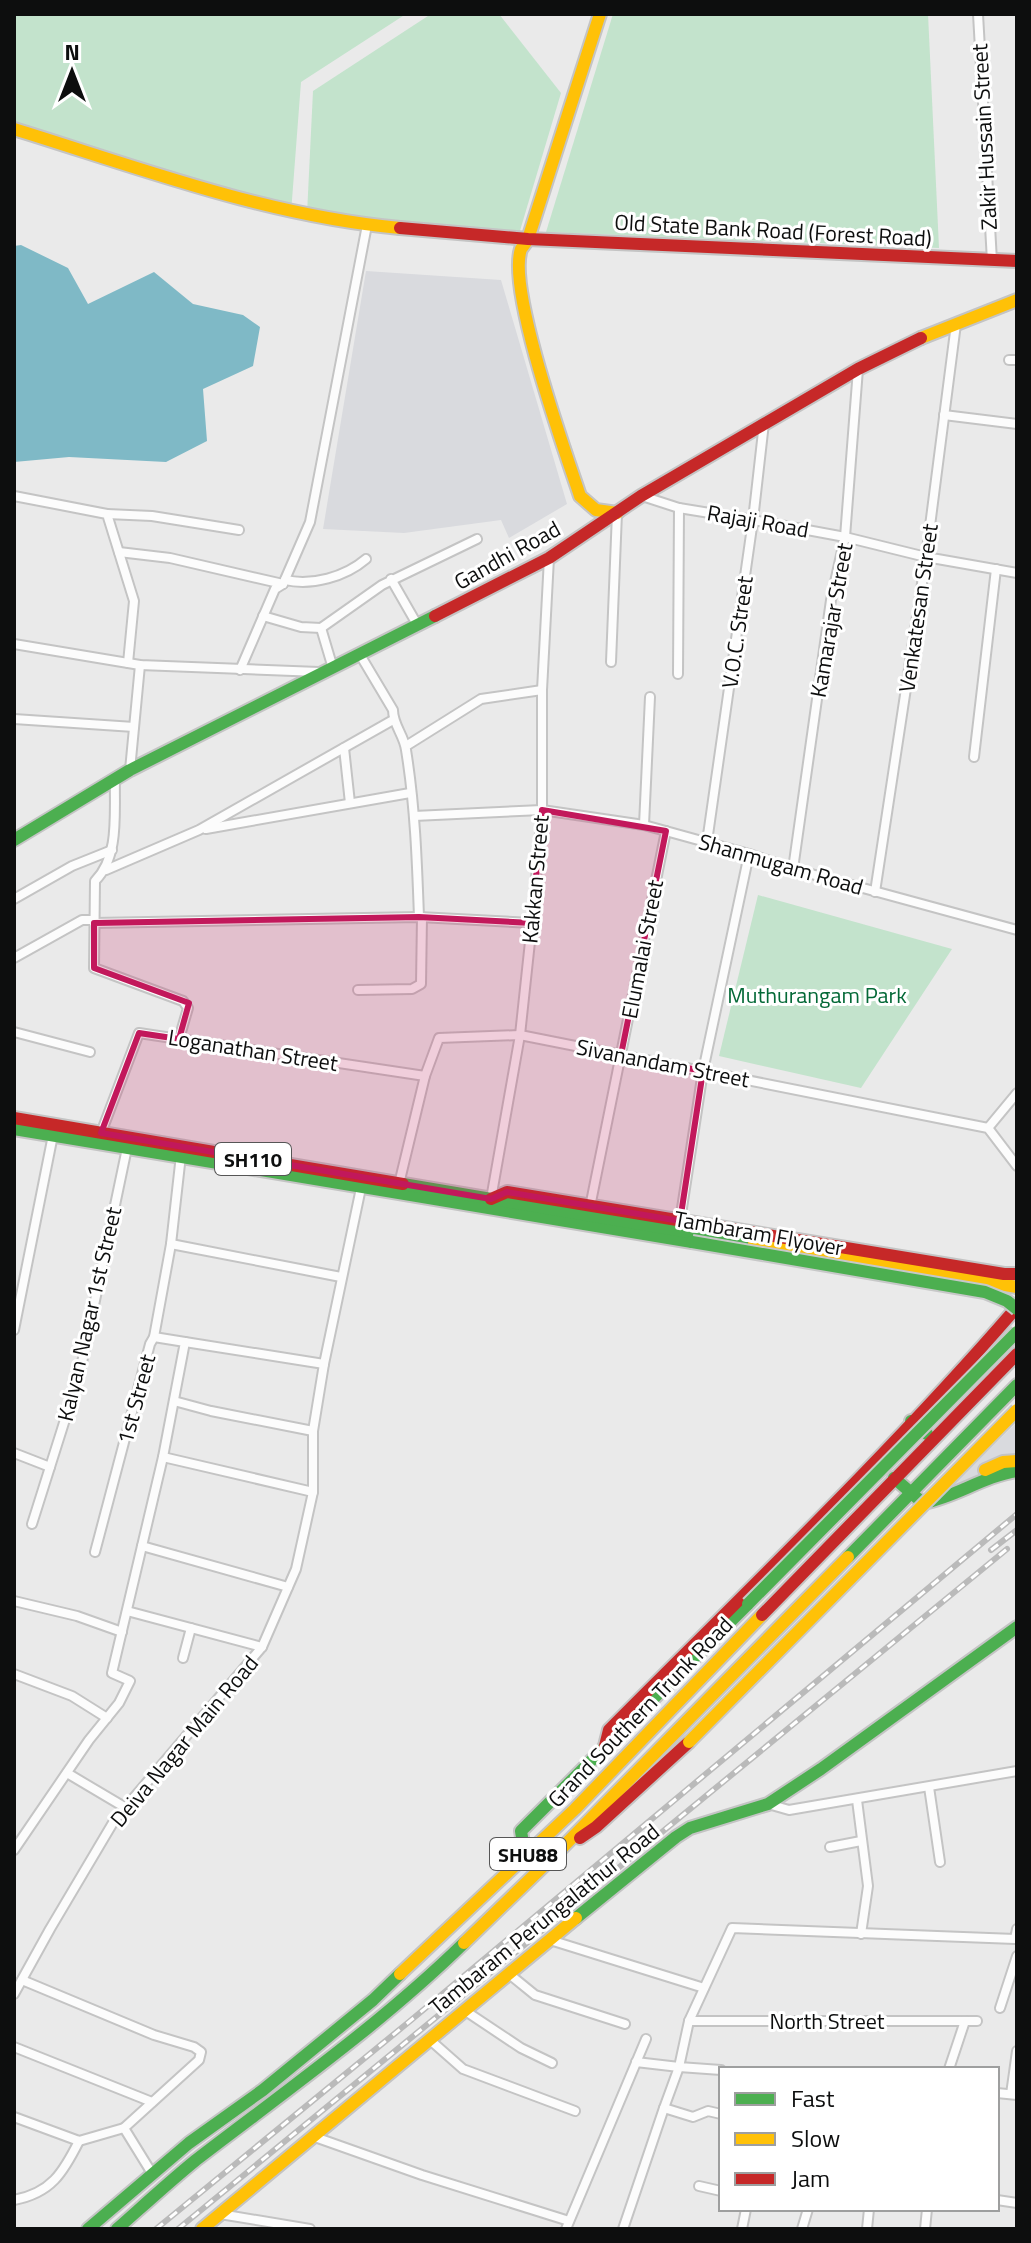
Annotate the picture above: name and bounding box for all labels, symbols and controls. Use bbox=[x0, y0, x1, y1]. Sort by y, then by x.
north arrow bbox=[32, 32, 112, 112]
text: N bbox=[64, 35, 80, 69]
street label: Zakir Hussain Street bbox=[962, 43, 1006, 231]
street label: Old State Bank Road (Forest Road) bbox=[613, 205, 933, 255]
street label: Rajaji Road bbox=[705, 495, 811, 547]
street label: Gandhi Road bbox=[448, 512, 566, 598]
street label: Venkatesan Street bbox=[889, 521, 947, 695]
street label: Kamarajar Street bbox=[801, 540, 861, 700]
street label: V.O.C. Street bbox=[712, 573, 762, 690]
street label: Kakkan Street bbox=[512, 813, 558, 945]
street label: Shanmugam Road bbox=[695, 824, 867, 904]
street label: Elumalai Street bbox=[612, 876, 672, 1021]
park label: Muthurangam Park bbox=[727, 978, 907, 1012]
street label: Loganathan Street bbox=[166, 1020, 340, 1080]
street label: Sivanandam Street bbox=[574, 1030, 753, 1096]
road number: SH110 bbox=[215, 1143, 291, 1175]
street label: Tambaram Flyover bbox=[672, 1201, 847, 1265]
street label: Kalyan Nagar 1st Street bbox=[48, 1203, 130, 1425]
street label: 1st Street bbox=[108, 1350, 164, 1448]
street label: Grand Southern Trunk Road bbox=[539, 1609, 741, 1815]
street label: Deiva Nagar Main Road bbox=[102, 1647, 266, 1835]
street label: Tambaram Perungalathur Road bbox=[421, 1815, 667, 2023]
road number: SHU88 bbox=[490, 1838, 566, 1870]
street label: North Street bbox=[769, 2004, 885, 2038]
legend bbox=[719, 2067, 999, 2211]
text: Fast bbox=[791, 2080, 835, 2116]
text: Slow bbox=[791, 2120, 840, 2156]
text: Jam bbox=[791, 2160, 830, 2196]

